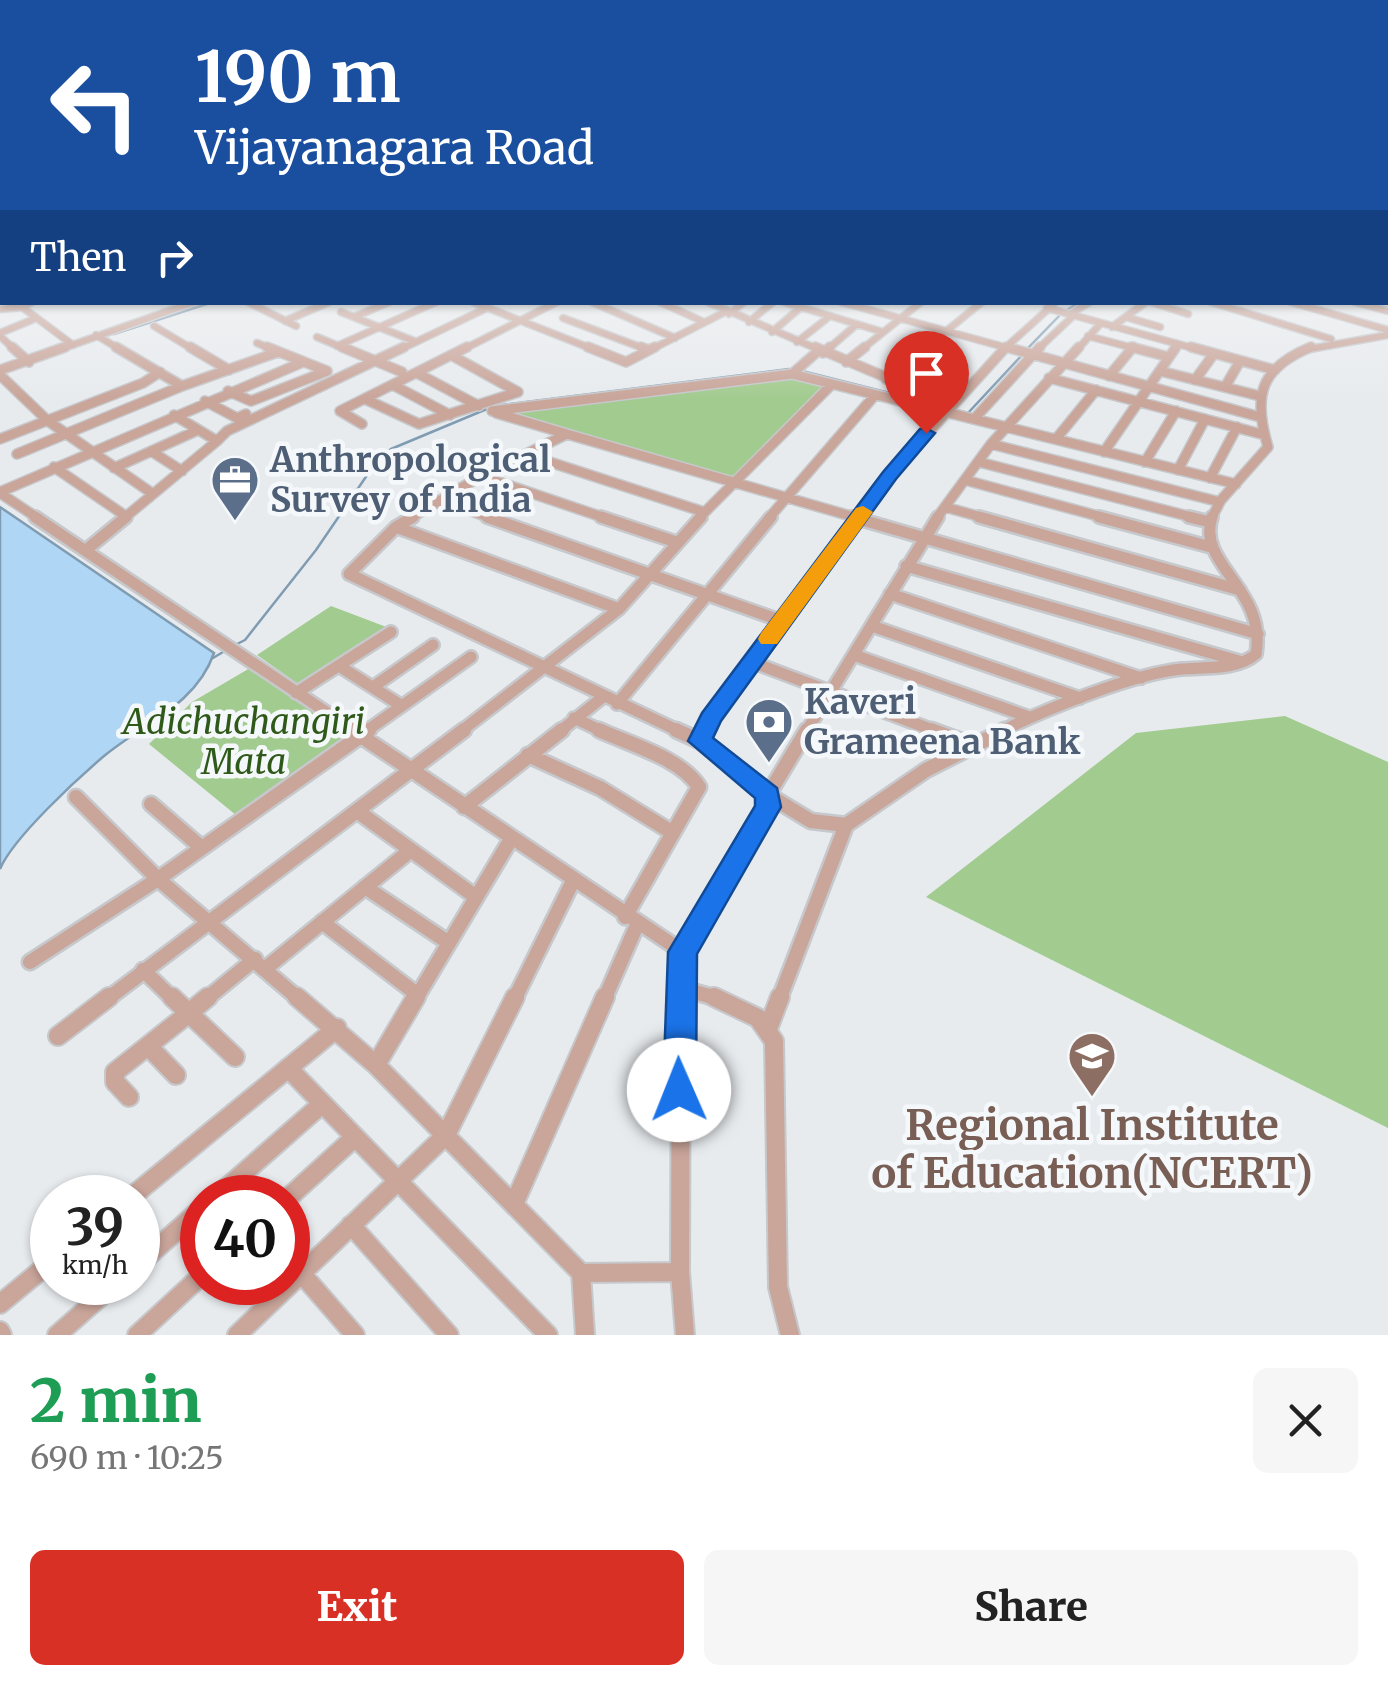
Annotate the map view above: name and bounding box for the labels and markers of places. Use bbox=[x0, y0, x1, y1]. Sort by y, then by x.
pin bbox=[884, 331, 969, 434]
place label: Anthropological Survey of India bbox=[269, 438, 551, 522]
office icon: Anthropological Survey of India bbox=[209, 454, 261, 522]
place label: Kaveri Grameena Bank bbox=[804, 680, 1081, 764]
bank icon: Kaveri Grameena Bank bbox=[743, 696, 795, 764]
school or university icon: Regional Institute of Education(NCERT) bbox=[1066, 1030, 1118, 1098]
place label: Regional Institute of Education(NCERT) bbox=[871, 1099, 1313, 1199]

